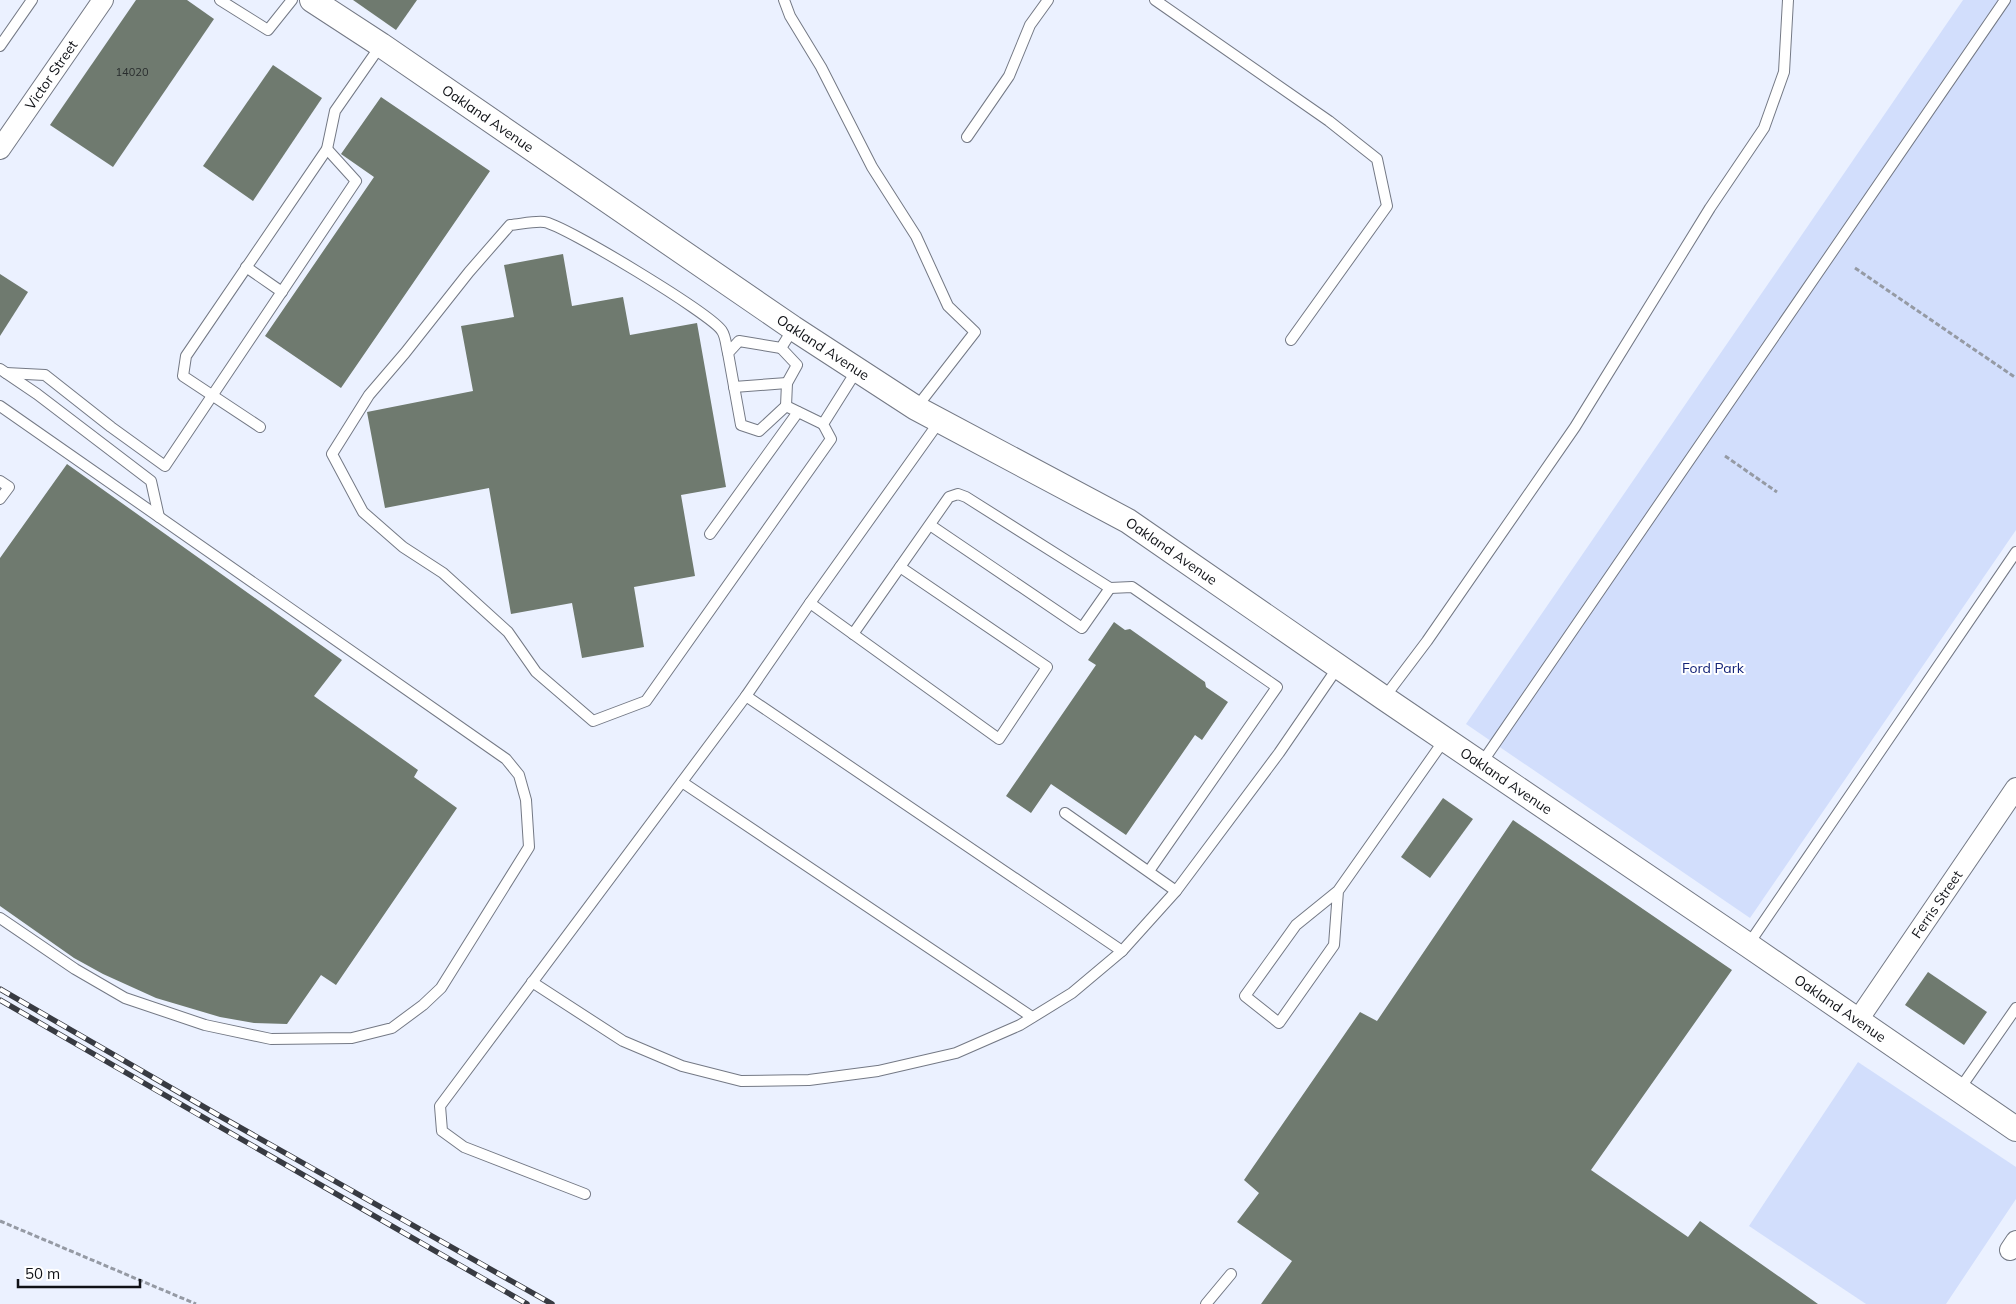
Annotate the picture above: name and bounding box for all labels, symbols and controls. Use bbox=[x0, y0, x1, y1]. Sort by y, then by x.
street label: Victor Street bbox=[21, 37, 81, 113]
house number: 14020 bbox=[116, 65, 149, 79]
street label: Oakland Avenue bbox=[439, 81, 537, 156]
street label: Oakland Avenue bbox=[773, 310, 873, 384]
street label: Oakland Avenue bbox=[1122, 513, 1221, 589]
park label: Ford Park bbox=[1682, 659, 1745, 677]
street label: Oakland Avenue bbox=[1457, 743, 1556, 818]
street label: Ferris Street bbox=[1907, 867, 1966, 942]
street label: Oakland Avenue bbox=[1791, 970, 1889, 1046]
scale bar bbox=[18, 1256, 140, 1288]
text: 50 m bbox=[25, 1264, 60, 1283]

